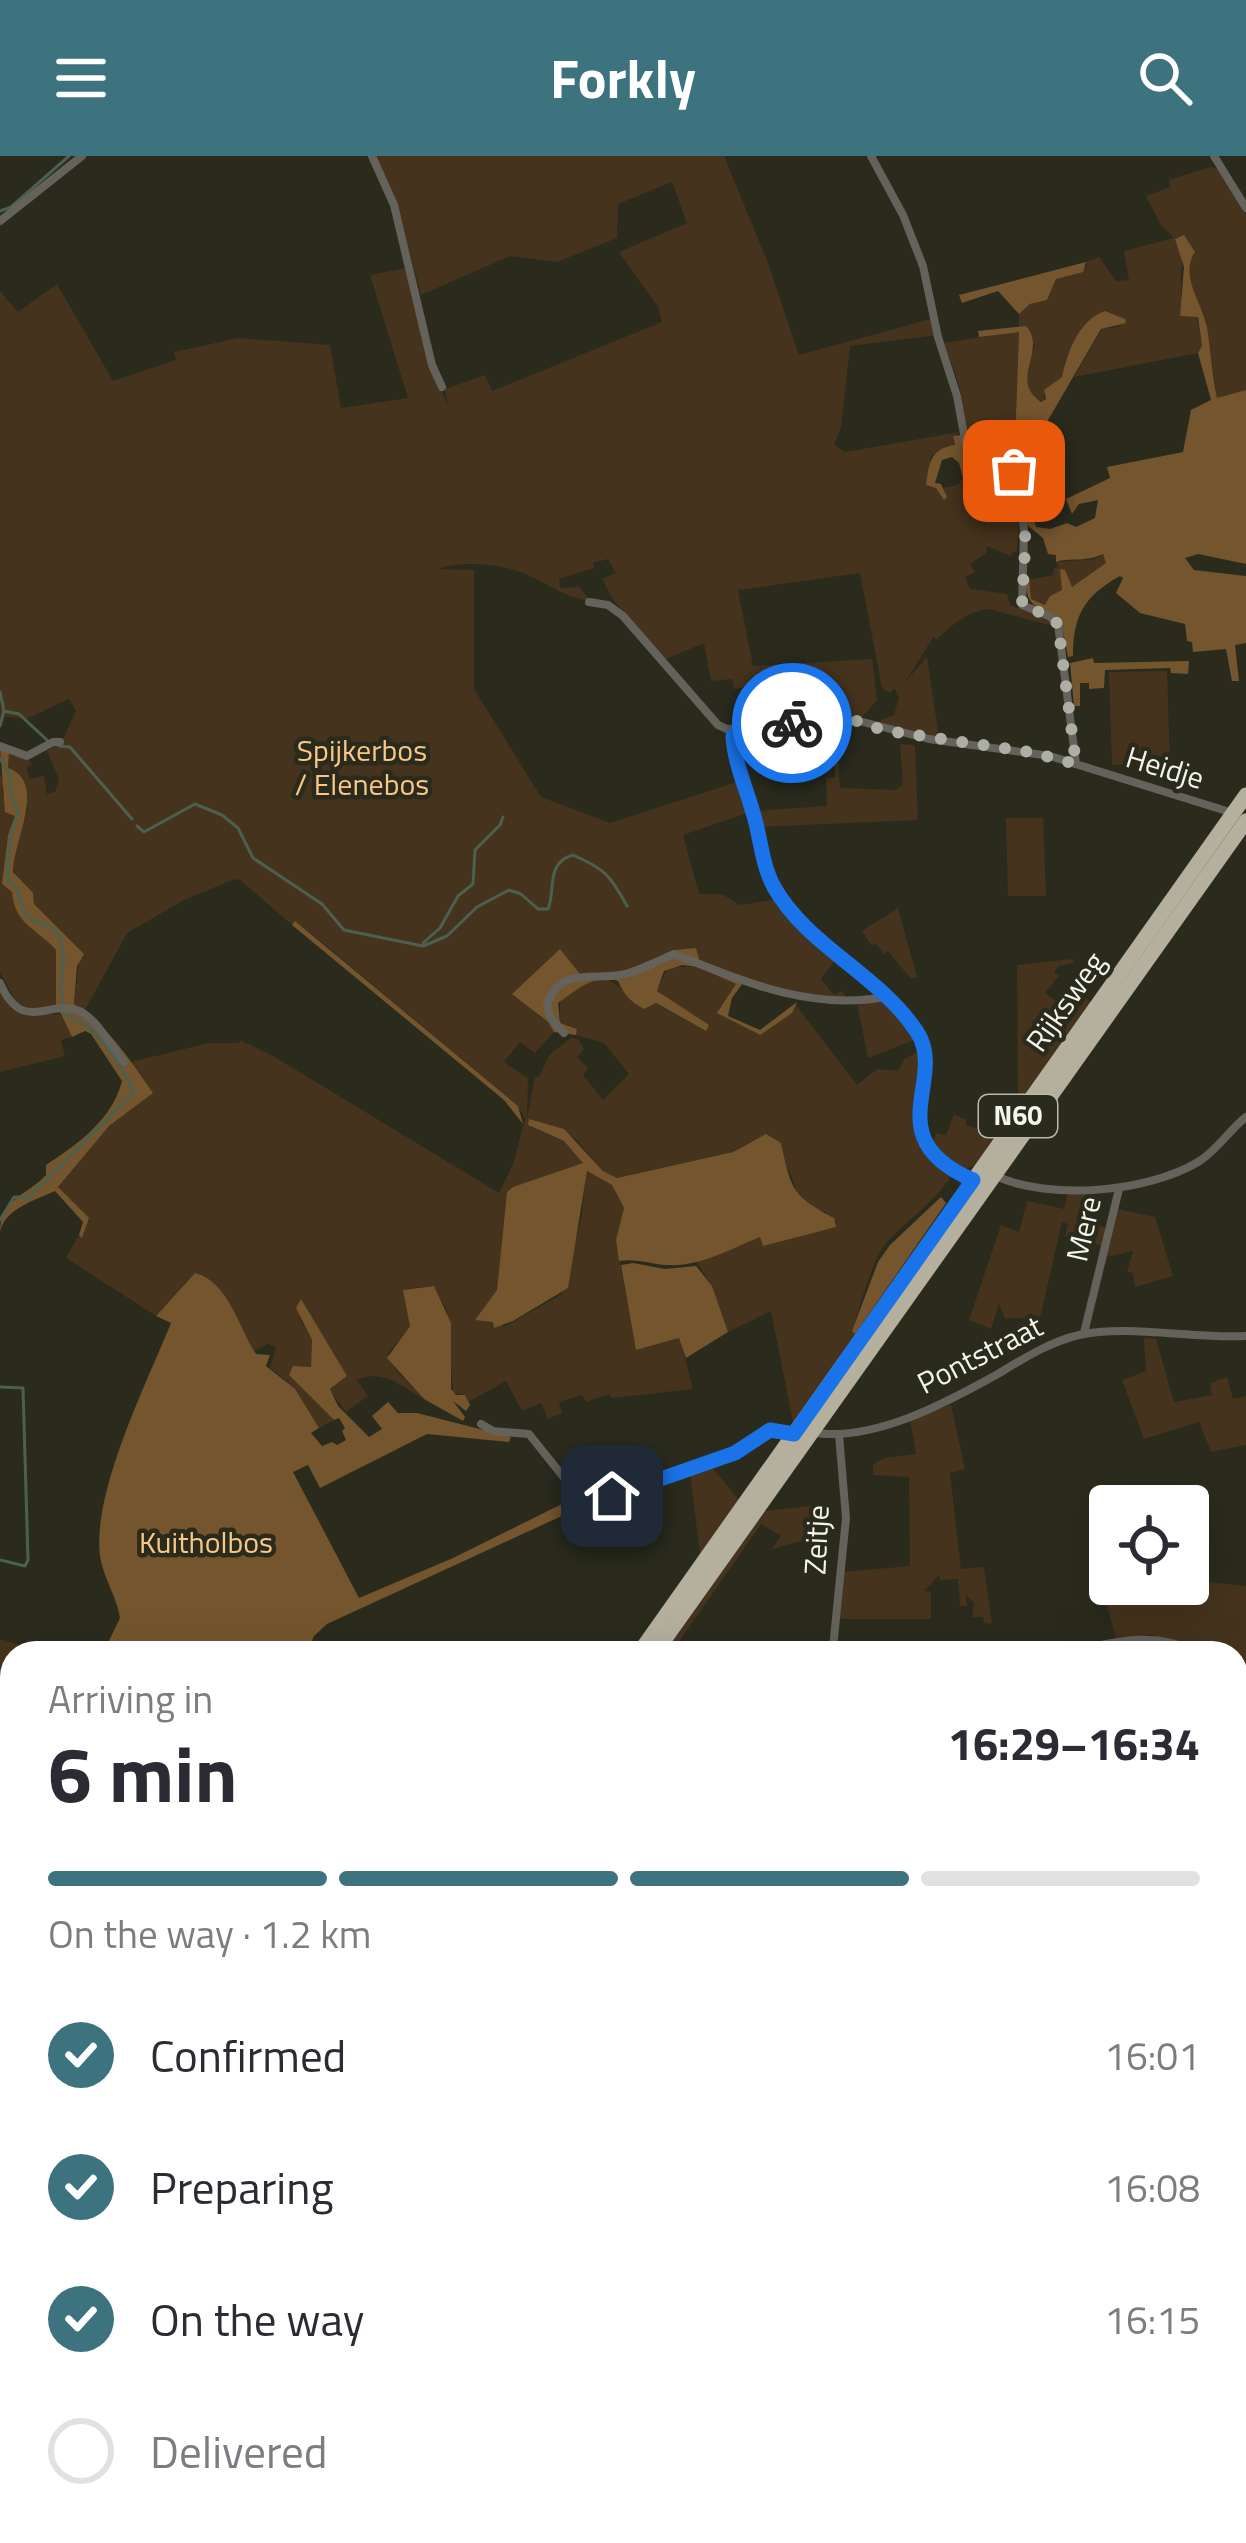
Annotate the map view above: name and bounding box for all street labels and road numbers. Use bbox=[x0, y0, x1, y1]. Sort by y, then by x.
street label: Heidje bbox=[1121, 733, 1210, 801]
street label: Rijksweg bbox=[1014, 942, 1116, 1061]
road number: N60 bbox=[979, 1095, 1057, 1137]
street label: Mere bbox=[1053, 1192, 1113, 1266]
street label: Pontstraat bbox=[909, 1303, 1051, 1405]
street label: Zeitje bbox=[791, 1504, 841, 1576]

